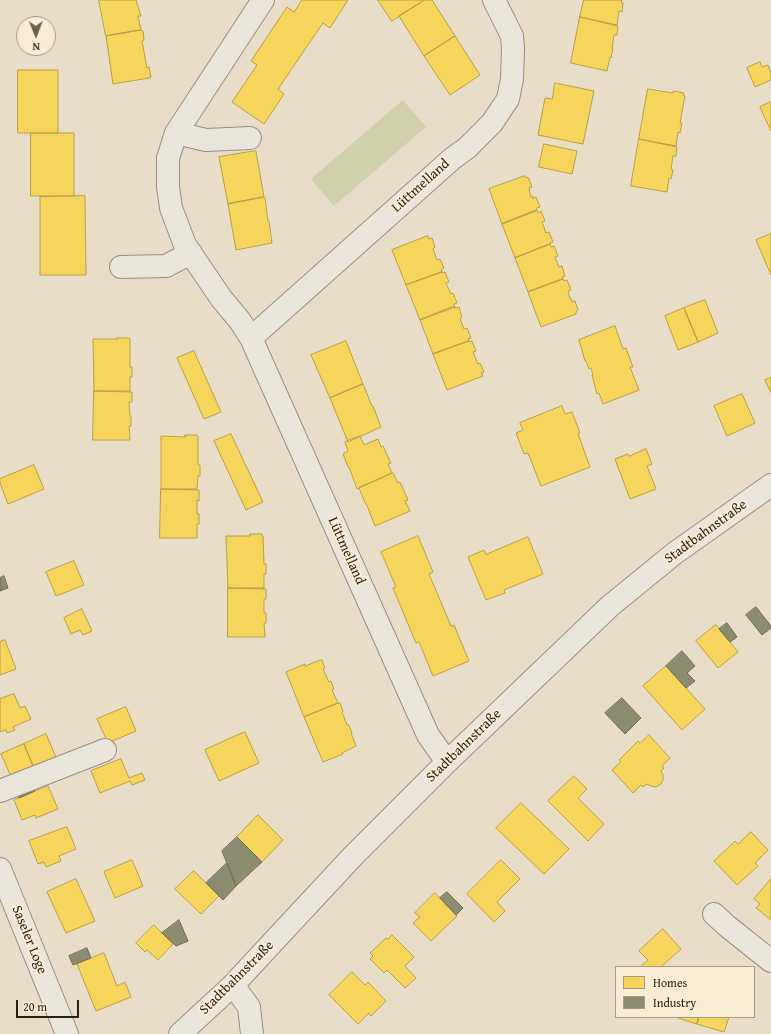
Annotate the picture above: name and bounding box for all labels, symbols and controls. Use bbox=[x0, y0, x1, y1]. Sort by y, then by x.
north arrow bbox=[16, 16, 56, 56]
text: N bbox=[32, 39, 40, 55]
street label: Lüttmelland bbox=[389, 156, 453, 216]
street label: Stadtbahnstraße bbox=[661, 496, 751, 568]
street label: Lüttmelland bbox=[324, 515, 368, 587]
street label: Stadtbahnstraße bbox=[423, 706, 505, 786]
street label: Saseler Loge bbox=[8, 903, 50, 977]
street label: Stadtbahnstraße bbox=[196, 937, 278, 1019]
legend bbox=[615, 966, 755, 1018]
text: Homes bbox=[653, 974, 687, 991]
scale bar bbox=[18, 992, 81, 1018]
text: Industry bbox=[653, 994, 696, 1011]
text: 20 m bbox=[23, 998, 47, 1015]

